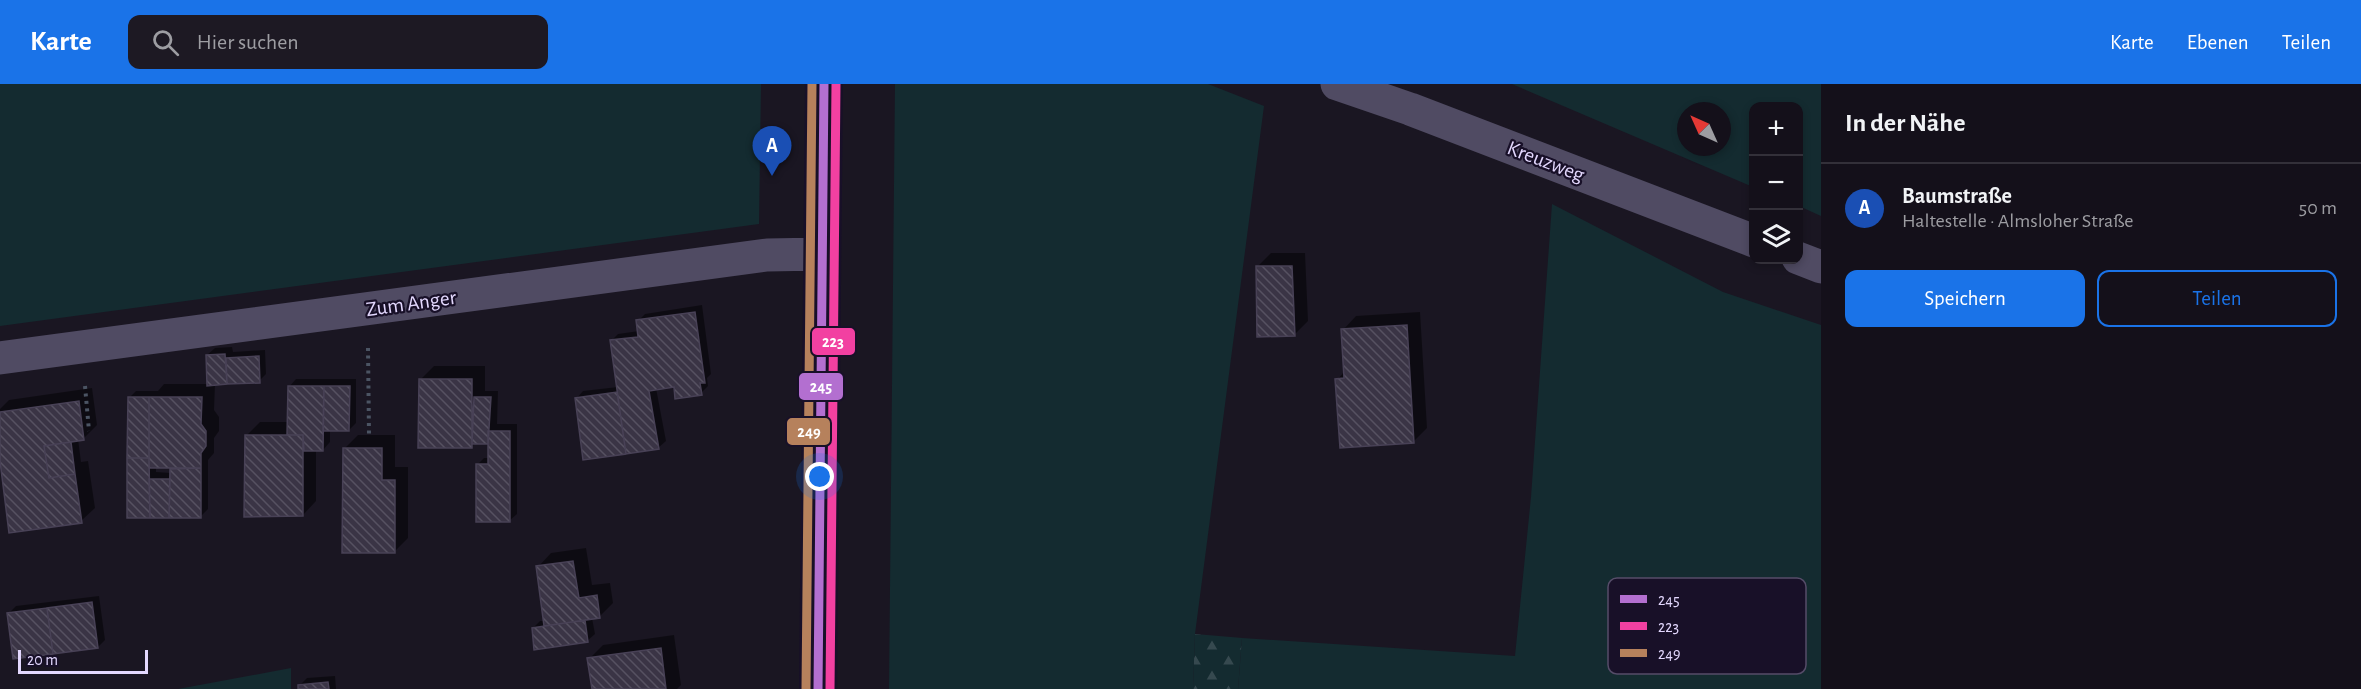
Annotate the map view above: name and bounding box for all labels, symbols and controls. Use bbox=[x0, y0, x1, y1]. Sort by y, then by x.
search box bbox=[128, 15, 548, 69]
icon: search bbox=[149, 26, 182, 59]
text: Karte bbox=[30, 28, 92, 56]
text: Hier suchen bbox=[197, 31, 299, 53]
text: Karte bbox=[2110, 32, 2154, 53]
text: Ebenen bbox=[2187, 32, 2249, 53]
text: Teilen bbox=[2282, 32, 2331, 53]
north arrow bbox=[1677, 102, 1731, 156]
map controls bbox=[1749, 102, 1803, 264]
button: + bbox=[1749, 102, 1803, 156]
text: In der Nähe bbox=[1845, 110, 1965, 136]
pin: A bbox=[752, 126, 792, 176]
street label: Kreuzweg bbox=[1504, 137, 1588, 186]
button: − bbox=[1749, 156, 1803, 210]
text: Baumstraße bbox=[1902, 185, 2012, 207]
text: A bbox=[1859, 198, 1871, 218]
text: 50 m bbox=[2299, 198, 2337, 218]
button: layers bbox=[1749, 210, 1803, 264]
text: Haltestelle · Almsloher Straße bbox=[1902, 211, 2133, 231]
button: Speichern bbox=[1845, 270, 2085, 327]
button: Teilen bbox=[2097, 270, 2337, 327]
street label: Zum Anger bbox=[365, 287, 458, 320]
line badge: 223 bbox=[811, 327, 856, 356]
text: 223 bbox=[822, 334, 844, 350]
line badge: 245 bbox=[798, 372, 844, 401]
text: 245 bbox=[810, 379, 832, 395]
line badge: 249 bbox=[786, 417, 831, 446]
text: 249 bbox=[797, 424, 821, 440]
your location bbox=[805, 462, 834, 491]
legend bbox=[1608, 578, 1806, 674]
text: 245 bbox=[1658, 592, 1680, 608]
text: 223 bbox=[1658, 619, 1679, 635]
text: 249 bbox=[1658, 646, 1681, 662]
scale bar bbox=[18, 647, 148, 674]
text: 20 m bbox=[27, 652, 58, 668]

